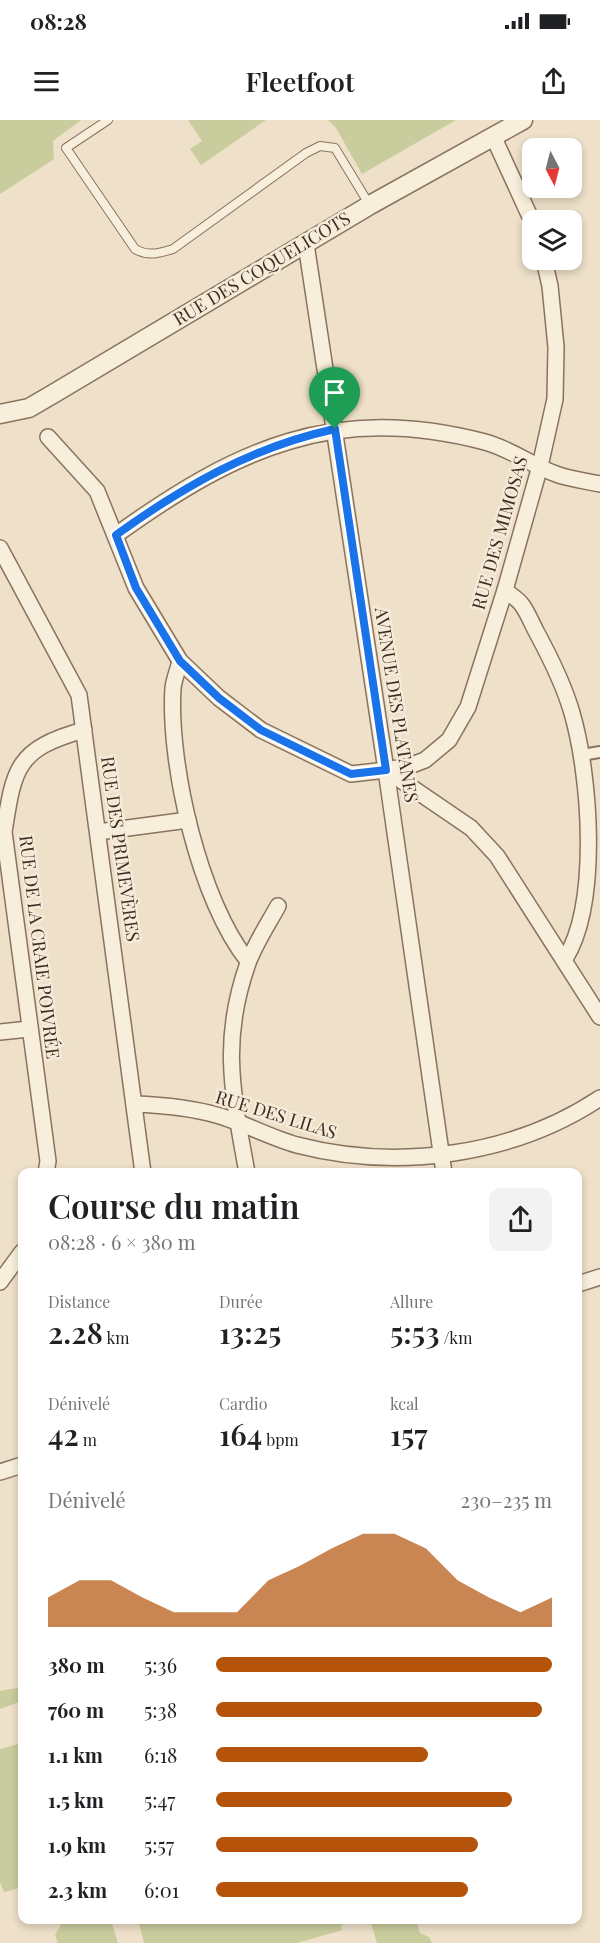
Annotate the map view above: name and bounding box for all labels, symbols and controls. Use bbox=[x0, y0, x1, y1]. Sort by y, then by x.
text: 08:28 bbox=[30, 6, 87, 36]
text: Fleetfoot bbox=[246, 63, 354, 99]
icon: menu bbox=[30, 65, 63, 98]
icon: share bbox=[537, 65, 570, 98]
north arrow bbox=[522, 138, 582, 198]
map controls bbox=[522, 138, 582, 270]
street label: RUE DES COQUELICOTS bbox=[168, 206, 355, 331]
button: layers bbox=[522, 210, 582, 270]
pin bbox=[309, 367, 360, 429]
icon: arrive bbox=[318, 376, 351, 409]
street label: RUE DES MIMOSAS bbox=[466, 453, 532, 612]
street label: AVENUE DES PLATANES bbox=[370, 604, 424, 804]
street label: RUE DES PRIMEVÈRES bbox=[96, 755, 146, 943]
street label: RUE DE LA CRAIE POIVRÉE bbox=[14, 834, 66, 1060]
street label: RUE DES LILAS bbox=[213, 1084, 340, 1144]
text: Course du matin bbox=[48, 1183, 300, 1227]
button: share bbox=[489, 1188, 552, 1251]
text: 08:28 · 6 × 380 m bbox=[48, 1228, 196, 1255]
text: Distance bbox=[48, 1291, 110, 1312]
text: Durée bbox=[219, 1291, 263, 1312]
text: Allure bbox=[390, 1291, 433, 1312]
text: 2.28 bbox=[48, 1312, 103, 1352]
text: 13:25 bbox=[219, 1312, 281, 1352]
text: 5:53 bbox=[390, 1312, 439, 1352]
text: km bbox=[103, 1327, 129, 1348]
text: /km bbox=[439, 1327, 472, 1348]
text: Dénivelé bbox=[48, 1393, 110, 1414]
text: Cardio bbox=[219, 1393, 268, 1414]
text: kcal bbox=[390, 1393, 419, 1414]
text: 42 bbox=[48, 1414, 79, 1454]
text: 164 bbox=[219, 1414, 262, 1454]
text: 157 bbox=[390, 1414, 428, 1454]
text: m bbox=[79, 1429, 97, 1450]
text: bpm bbox=[262, 1429, 299, 1450]
text: Dénivelé bbox=[48, 1486, 126, 1513]
text: 230–235 m bbox=[461, 1486, 552, 1513]
text: 380 m bbox=[48, 1651, 105, 1678]
text: 5:36 bbox=[144, 1651, 177, 1678]
text: 760 m bbox=[48, 1696, 104, 1723]
text: 5:38 bbox=[144, 1696, 177, 1723]
text: 1.1 km bbox=[48, 1741, 103, 1768]
text: 6:18 bbox=[144, 1741, 177, 1768]
text: 1.5 km bbox=[48, 1786, 104, 1813]
text: 5:47 bbox=[144, 1786, 175, 1813]
text: 1.9 km bbox=[48, 1831, 106, 1858]
text: 5:57 bbox=[144, 1831, 174, 1858]
text: 2.3 km bbox=[48, 1876, 107, 1903]
text: 6:01 bbox=[144, 1876, 179, 1903]

